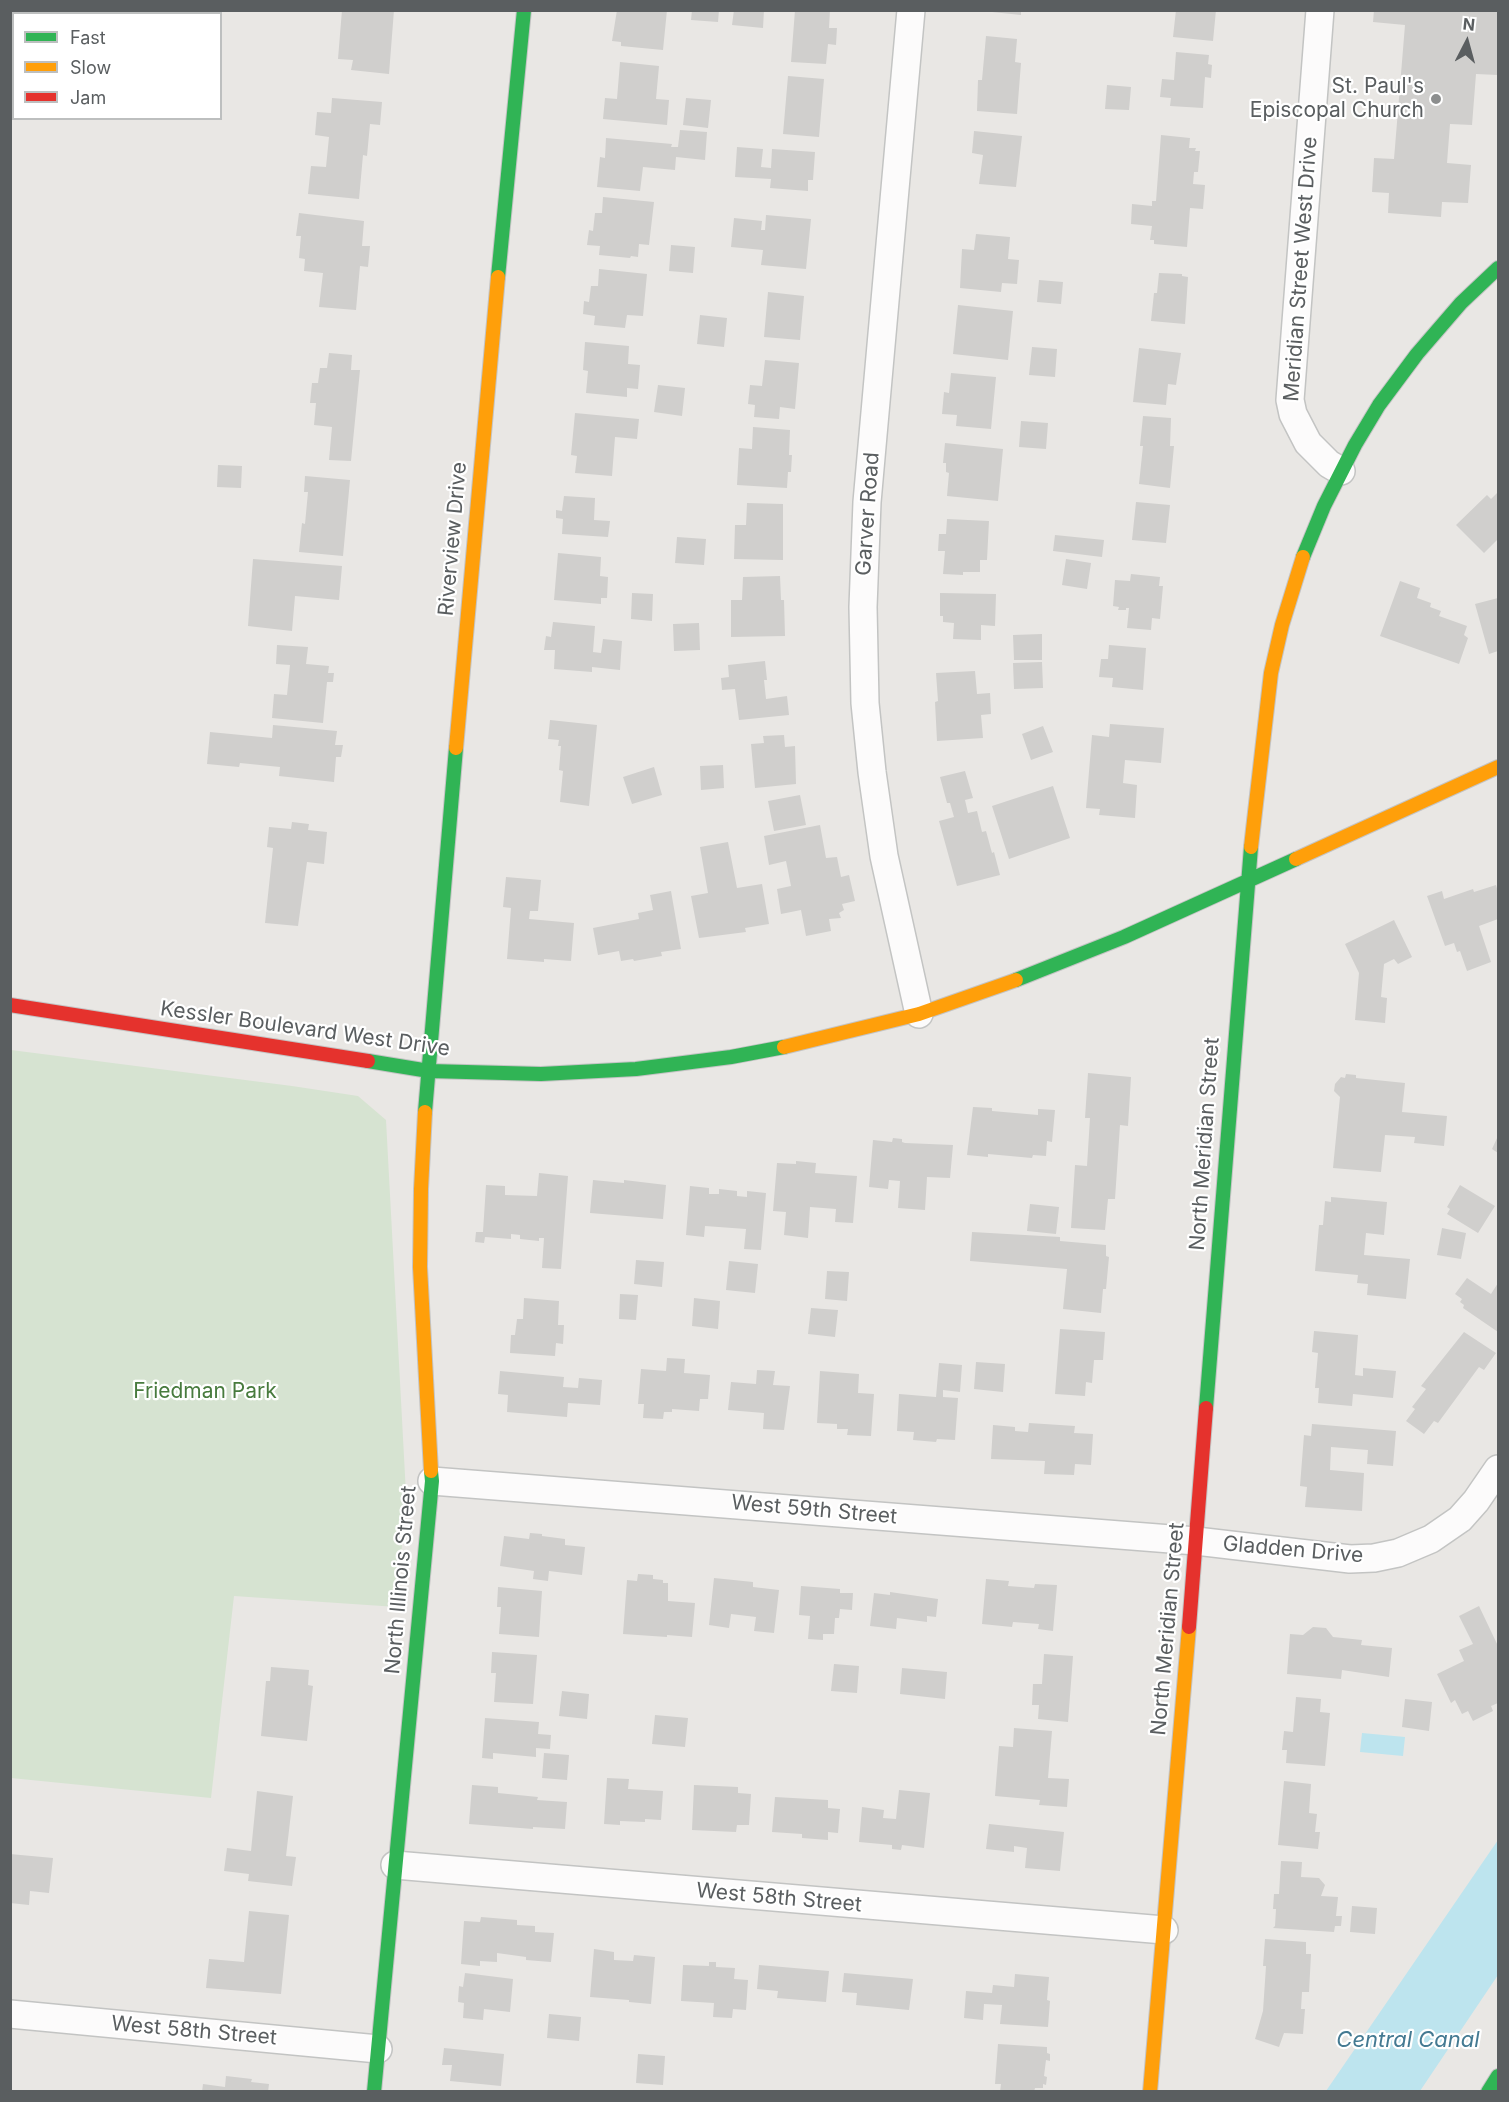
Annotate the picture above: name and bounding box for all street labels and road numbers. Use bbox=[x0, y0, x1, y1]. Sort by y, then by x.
street label: Meridian Street West Drive bbox=[1279, 136, 1323, 402]
street label: Garver Road bbox=[851, 451, 885, 577]
street label: Riverview Drive bbox=[434, 461, 472, 617]
street label: Kessler Boulevard West Drive bbox=[159, 996, 451, 1062]
street label: North Meridian Street bbox=[1185, 1037, 1225, 1251]
street label: North Illinois Street bbox=[380, 1485, 422, 1675]
street label: West 59th Street bbox=[730, 1490, 898, 1530]
street label: North Meridian Street bbox=[1146, 1521, 1190, 1737]
street label: Gladden Drive bbox=[1222, 1531, 1364, 1569]
street label: West 58th Street bbox=[695, 1878, 863, 1918]
street label: West 58th Street bbox=[110, 2011, 278, 2051]

